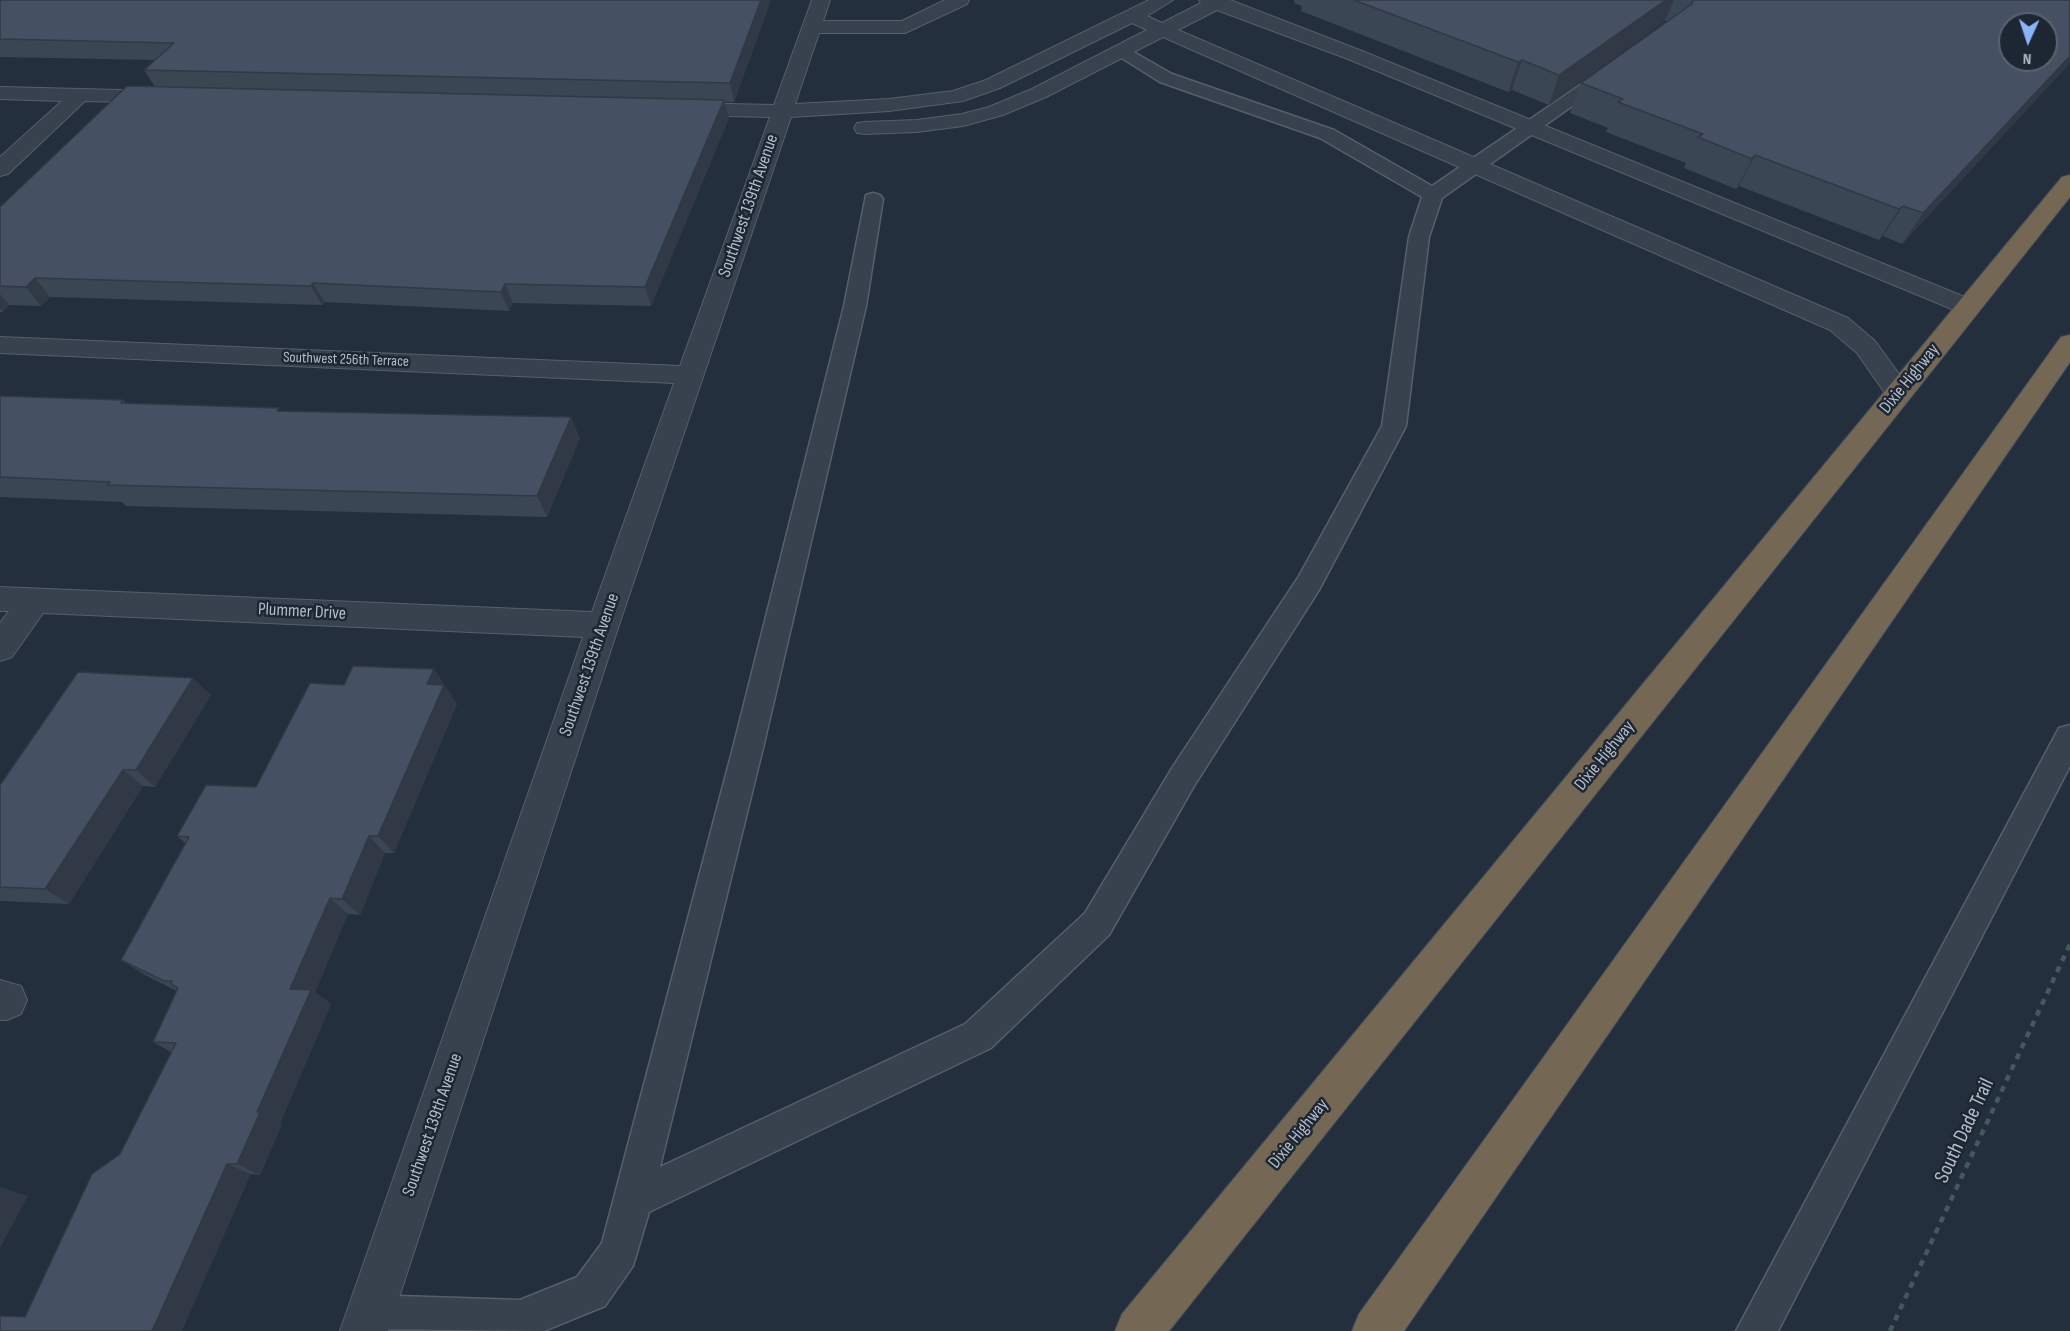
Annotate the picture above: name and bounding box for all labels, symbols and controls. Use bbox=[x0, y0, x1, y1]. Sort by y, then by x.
north arrow bbox=[1998, 12, 2058, 72]
text: N bbox=[2022, 49, 2032, 68]
street label: Southwest 139th Avenue bbox=[714, 132, 784, 280]
street label: Dixie Highway bbox=[1875, 340, 1945, 418]
street label: Southwest 256th Terrace bbox=[283, 349, 409, 371]
street label: Southwest 139th Avenue bbox=[555, 591, 625, 739]
street label: Plummer Drive bbox=[257, 599, 347, 625]
street label: Dixie Highway bbox=[1570, 717, 1640, 795]
street label: Southwest 139th Avenue bbox=[398, 1051, 468, 1199]
street label: South Dade Trail bbox=[1930, 1075, 2000, 1187]
street label: Dixie Highway bbox=[1264, 1095, 1334, 1173]

